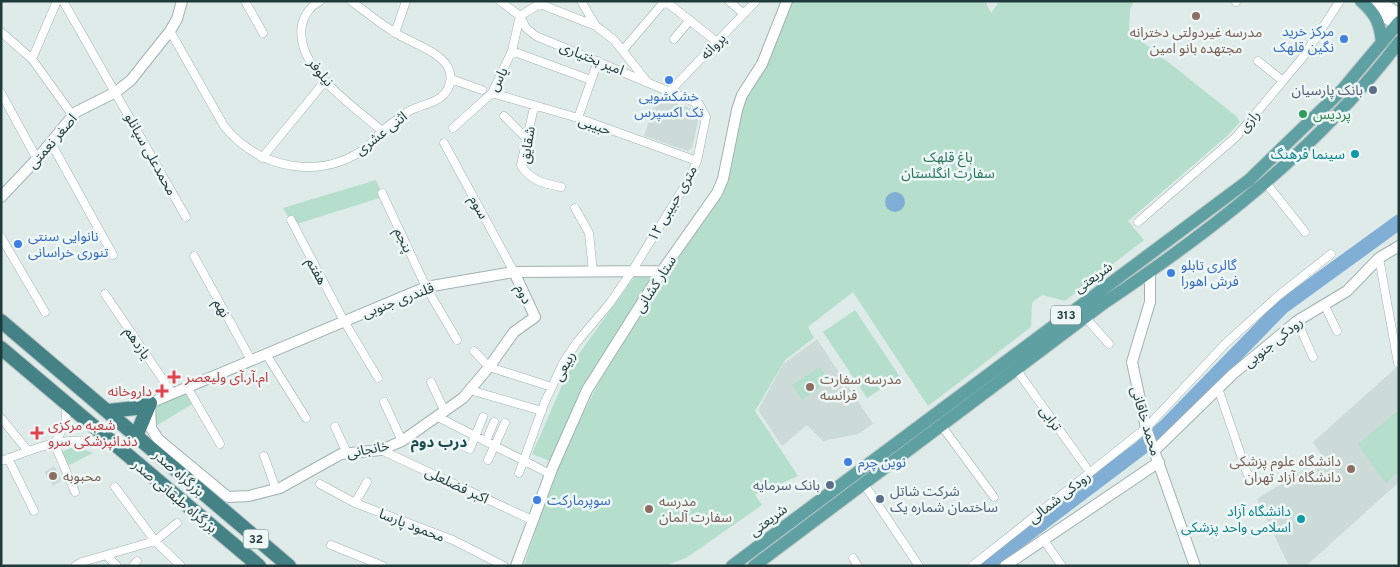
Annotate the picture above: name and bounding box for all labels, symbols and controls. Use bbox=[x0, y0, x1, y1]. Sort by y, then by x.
marker: مدرسه غیردولتی دخترانه مجتهده بانو امین bbox=[1190, 10, 1202, 22]
place label: مرکز خرید نگین قلهک bbox=[1273, 24, 1334, 57]
place label: مدرسه غیردولتی دخترانه مجتهده بانو امین bbox=[1130, 25, 1262, 58]
street label: پروانه bbox=[698, 30, 731, 64]
marker: مرکز خرید نگین قلهک bbox=[1338, 33, 1350, 45]
street label: امیر بختیاری bbox=[557, 39, 626, 80]
street label: نیلوفر bbox=[303, 55, 337, 91]
street label: یاس bbox=[486, 65, 513, 95]
marker: خشکشویی تک اکسپرس bbox=[663, 74, 675, 86]
place label: بانک پارسیان bbox=[1292, 83, 1363, 100]
marker: بانک پارسیان bbox=[1367, 84, 1379, 96]
place label: خشکشویی تک اکسپرس bbox=[634, 89, 704, 122]
street label: رازی bbox=[1236, 107, 1264, 137]
place label: پردیس bbox=[1313, 107, 1351, 124]
marker: پردیس bbox=[1297, 108, 1309, 120]
street label: اثنی عشری bbox=[353, 109, 411, 160]
street label: اصغر نعمتی bbox=[25, 111, 81, 173]
street label: محمدعلی سپانلو bbox=[120, 111, 179, 199]
street label: حبیبی bbox=[576, 113, 613, 140]
street label: شقایق bbox=[517, 125, 540, 165]
place label: سینما فرهنگ bbox=[1271, 147, 1345, 164]
marker: سینما فرهنگ bbox=[1349, 148, 1361, 160]
park label: باغ قلهک سفارت انگلستان bbox=[901, 150, 995, 183]
street label: ۱۲ متری حبیبی bbox=[645, 163, 702, 245]
street label: سوم bbox=[463, 193, 491, 223]
street label: پنجم bbox=[389, 225, 416, 256]
place label: نانوایی سنتی تنوری خراسانی bbox=[28, 229, 109, 262]
marker: نانوایی سنتی تنوری خراسانی bbox=[12, 238, 24, 250]
street label: ستار کشانی bbox=[632, 253, 681, 317]
street label: هفتم bbox=[301, 255, 330, 289]
place label: گالری تابلو فرش اهورا bbox=[1181, 258, 1239, 291]
street label: شریعتی bbox=[1071, 259, 1116, 298]
marker: گالری تابلو فرش اهورا bbox=[1165, 267, 1177, 279]
street label: قلندری جنوبی bbox=[360, 280, 437, 323]
street label: دوم bbox=[510, 282, 535, 308]
street label: نهم bbox=[208, 296, 233, 322]
road number: 313 bbox=[1051, 306, 1081, 324]
street label: رودکی جنوبی bbox=[1241, 314, 1307, 372]
street label: یازدهم bbox=[119, 324, 154, 364]
street label: ربیعی bbox=[550, 349, 580, 385]
marker: ام.آر.آی ولیعصر bbox=[167, 370, 181, 384]
place label: ام.آر.آی ولیعصر bbox=[184, 370, 268, 388]
place label: مدرسه سفارت فرانسه bbox=[820, 372, 902, 405]
marker: مدرسه سفارت فرانسه bbox=[804, 381, 816, 393]
place label: داروخانه bbox=[108, 384, 152, 401]
marker: داروخانه bbox=[156, 385, 168, 397]
street label: محمد خاقانی bbox=[1126, 385, 1163, 458]
street label: ترابی bbox=[1035, 403, 1065, 435]
place label: شعبه مرکزی دندانپزشکی سرو bbox=[48, 418, 138, 451]
marker: شعبه مرکزی دندانپزشکی سرو bbox=[30, 426, 44, 440]
district label: درب دوم bbox=[411, 434, 467, 453]
street label: خانجانی bbox=[345, 438, 391, 463]
street label: بزرگراه صدر bbox=[148, 447, 207, 501]
place label: دانشگاه علوم پزشکی دانشگاه آزاد تهران bbox=[1230, 454, 1341, 487]
place label: نوین چرم bbox=[858, 455, 906, 473]
street label: بزرگراه طبقاتی صدر bbox=[127, 456, 220, 538]
marker: نوین چرم bbox=[842, 456, 854, 468]
marker: دانشگاه علوم پزشکی دانشگاه آزاد تهران bbox=[1345, 463, 1357, 475]
street label: اکبر فضلعلی bbox=[422, 464, 491, 508]
place label: محبوبه bbox=[63, 469, 101, 486]
street label: رودکی شمالی bbox=[1025, 469, 1095, 528]
marker: محبوبه bbox=[47, 470, 59, 482]
place label: بانک سرمایه bbox=[753, 478, 820, 495]
marker: بانک سرمایه bbox=[824, 479, 836, 491]
place label: شرکت شاتل ساختمان شماره یک bbox=[890, 484, 998, 517]
place label: سوپرمارکت bbox=[547, 493, 611, 510]
marker: شرکت شاتل ساختمان شماره یک bbox=[874, 493, 886, 505]
marker: سوپرمارکت bbox=[531, 494, 543, 506]
place label: مدرسه سفارت آلمان bbox=[659, 494, 732, 527]
street label: شریعتی bbox=[747, 501, 791, 541]
marker: مدرسه سفارت آلمان bbox=[643, 503, 655, 515]
place label: دانشگاه آزاد اسلامی واحد پزشکی bbox=[1181, 504, 1291, 537]
street label: محمود پارسا bbox=[376, 506, 447, 547]
marker: دانشگاه آزاد اسلامی واحد پزشکی bbox=[1295, 513, 1307, 525]
road number: 32 bbox=[244, 530, 268, 548]

